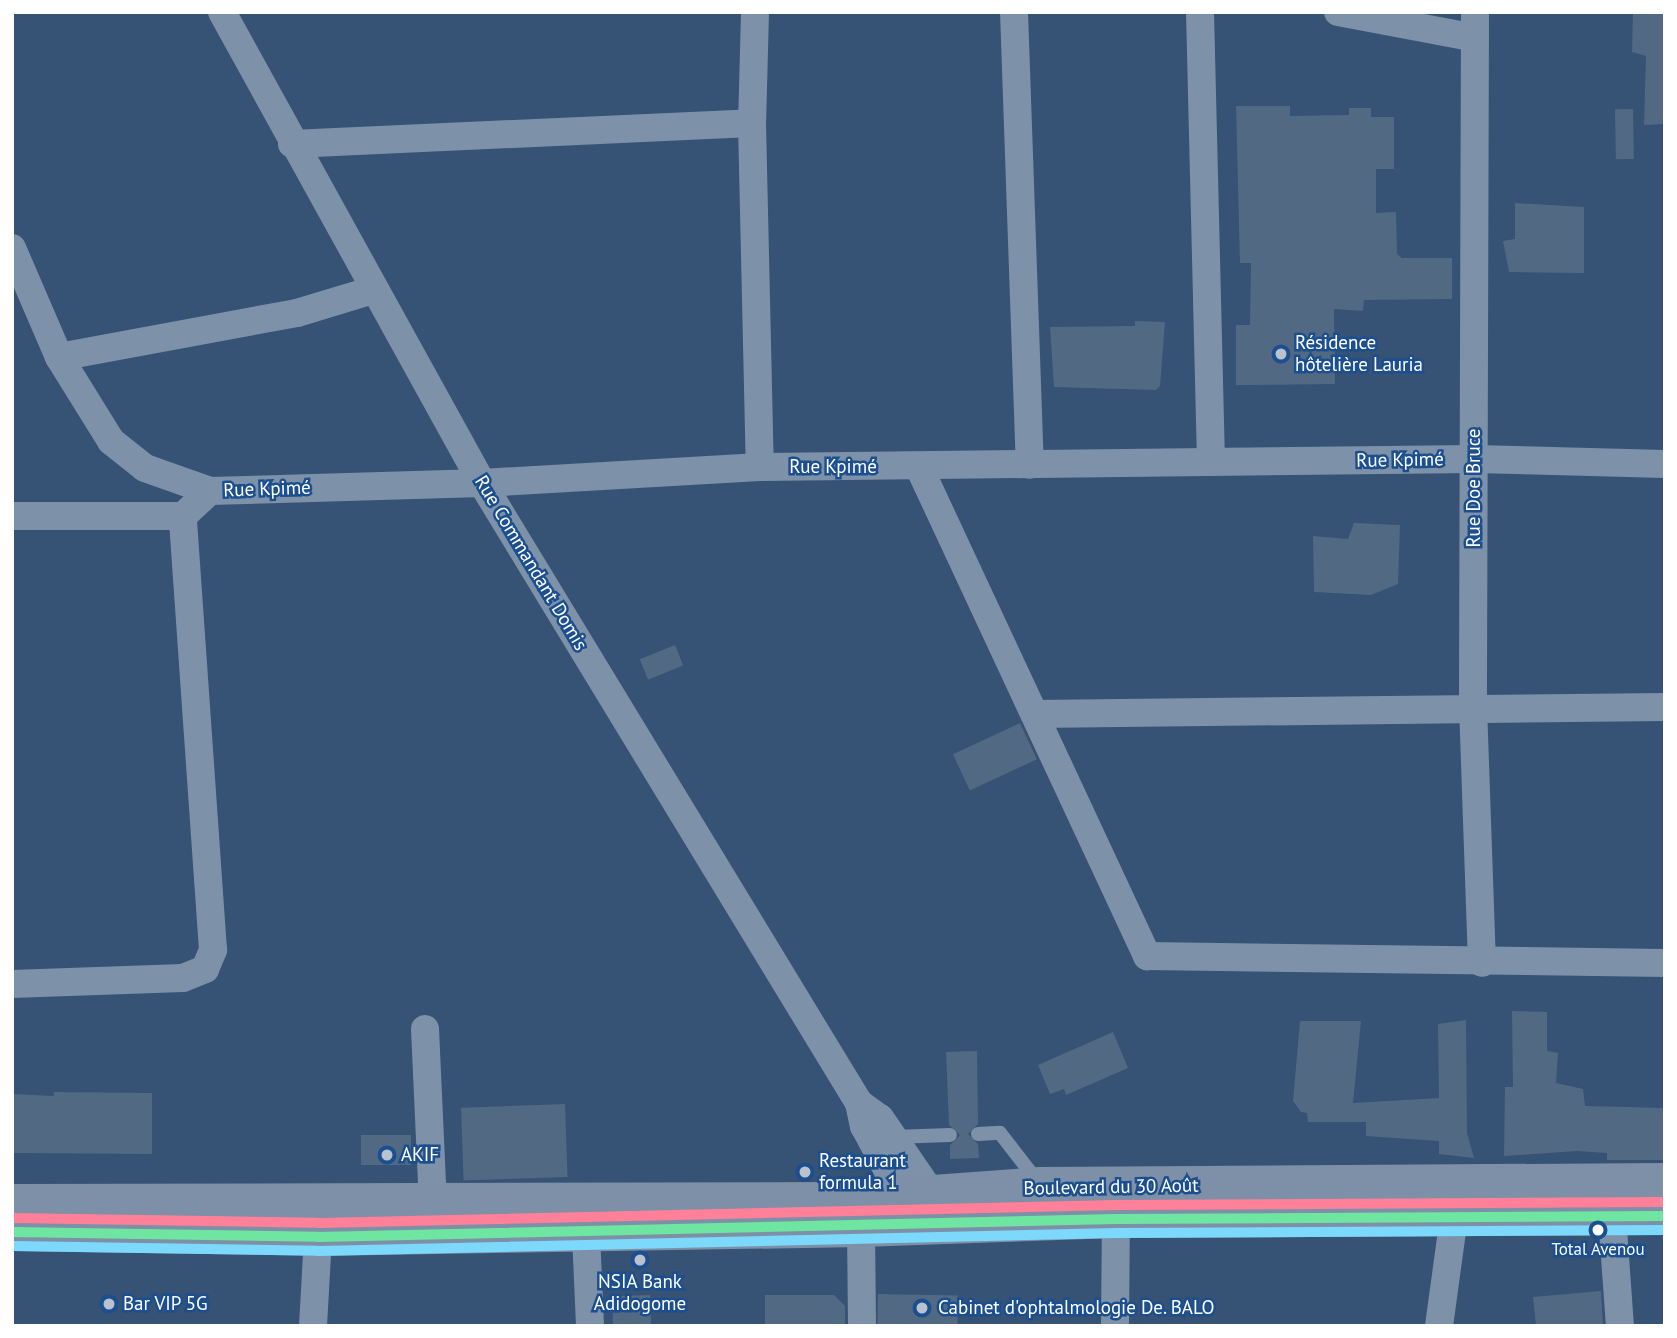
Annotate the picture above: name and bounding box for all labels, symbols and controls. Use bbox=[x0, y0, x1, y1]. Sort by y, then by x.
place label: Résidence hôtelière Lauria bbox=[1295, 332, 1423, 376]
marker: Résidence hôtelière Lauria bbox=[1273, 346, 1289, 362]
street label: Rue Doe Bruce bbox=[1463, 429, 1485, 547]
street label: Rue Kpimé bbox=[1356, 448, 1444, 472]
street label: Rue Kpimé bbox=[789, 456, 877, 478]
street label: Rue Commandant Domis bbox=[470, 471, 592, 655]
street label: Rue Kpimé bbox=[223, 476, 311, 502]
place label: AKIF bbox=[401, 1144, 439, 1166]
marker: AKIF bbox=[379, 1147, 395, 1163]
place label: Restaurant formula 1 bbox=[819, 1150, 906, 1194]
marker: Restaurant formula 1 bbox=[797, 1164, 813, 1180]
street label: Boulevard du 30 Août bbox=[1023, 1174, 1199, 1200]
marker: Total Avenou bbox=[1591, 1223, 1605, 1237]
place label: Total Avenou bbox=[1551, 1240, 1645, 1260]
marker: NSIA Bank Adidogome bbox=[632, 1252, 648, 1268]
place label: NSIA Bank Adidogome bbox=[594, 1271, 686, 1315]
place label: Bar VIP 5G bbox=[123, 1293, 209, 1315]
marker: Bar VIP 5G bbox=[101, 1296, 117, 1312]
place label: Cabinet d'ophtalmologie De. BALO bbox=[938, 1297, 1216, 1319]
marker: Cabinet d'ophtalmologie De. BALO bbox=[912, 1298, 932, 1318]

